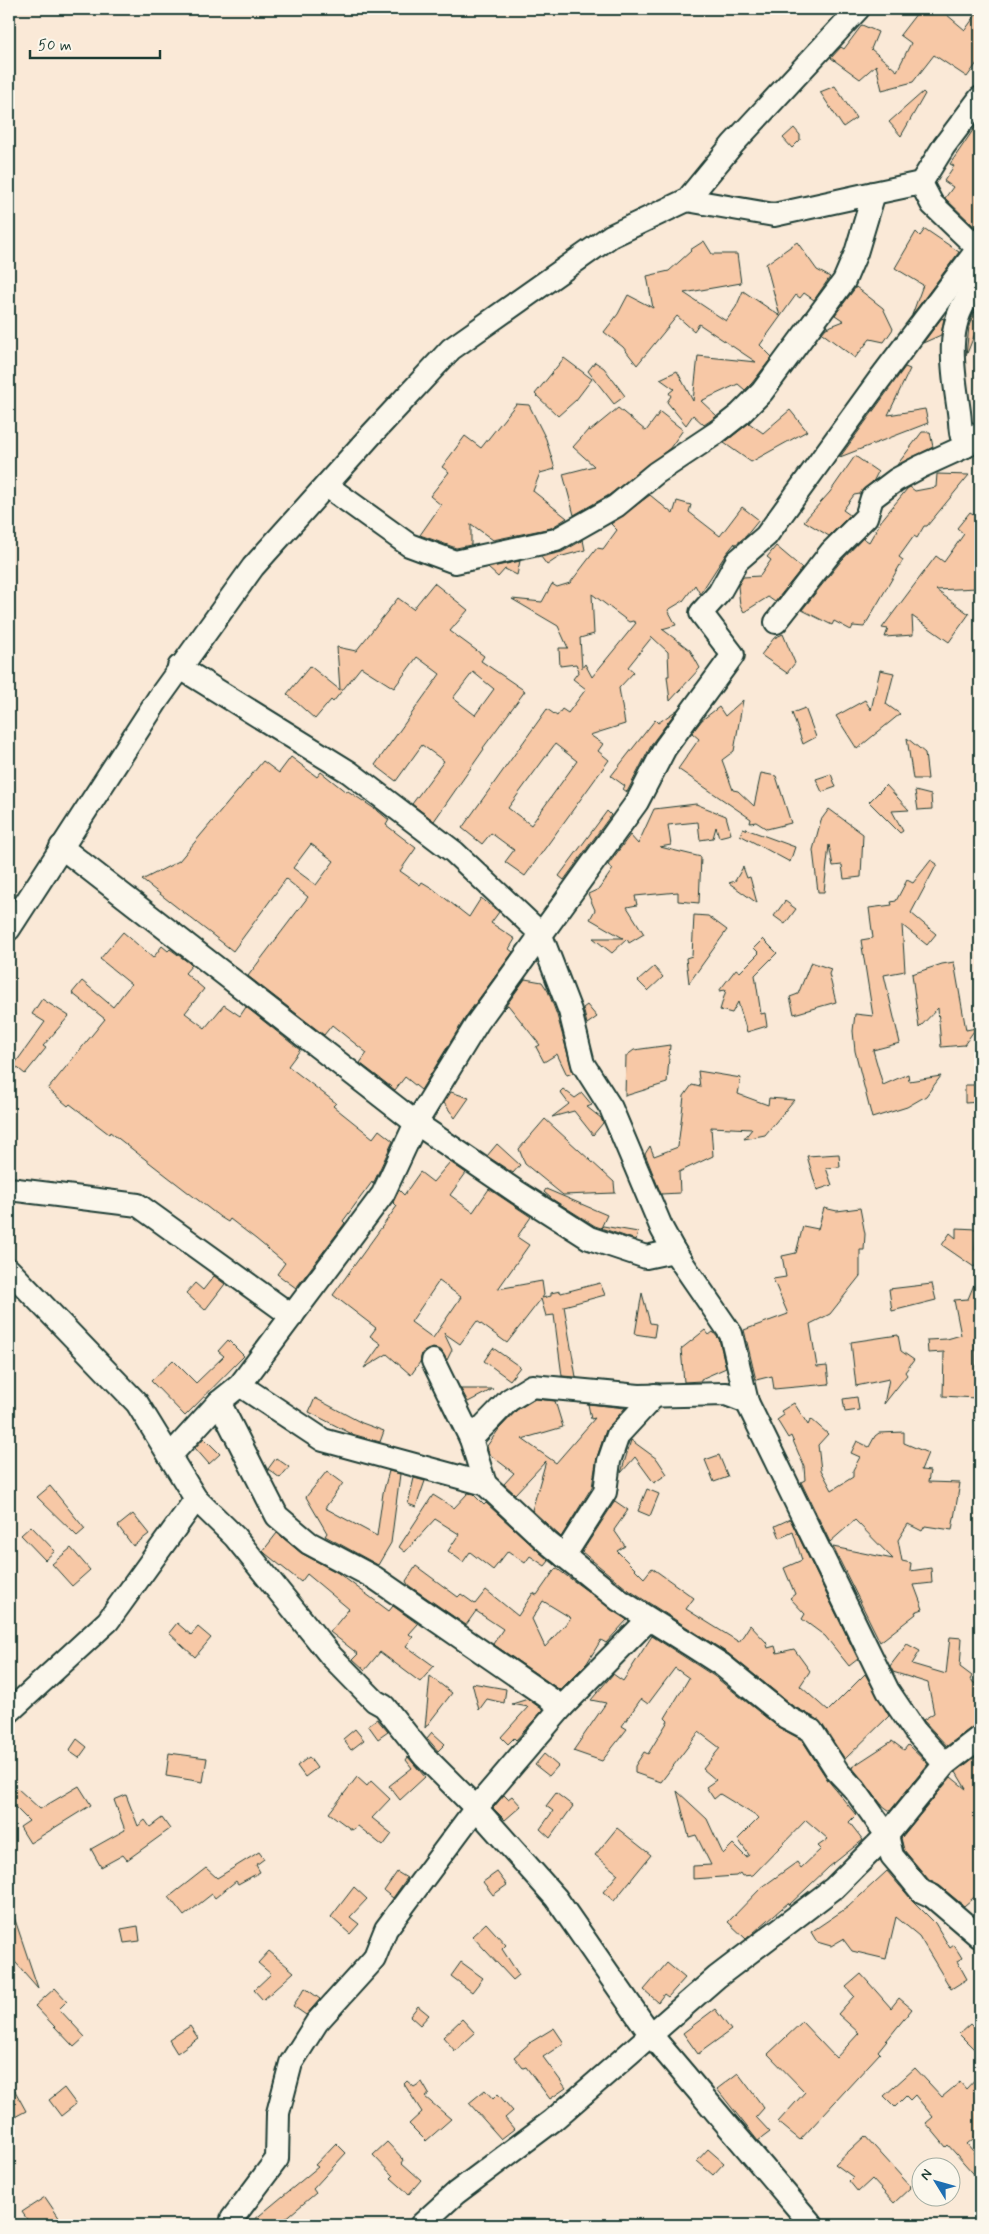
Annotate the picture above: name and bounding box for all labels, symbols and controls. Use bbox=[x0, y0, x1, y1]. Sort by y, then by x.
scale bar bbox=[30, 28, 160, 60]
text: 50 m bbox=[38, 36, 72, 56]
north arrow bbox=[912, 2156, 962, 2206]
text: N bbox=[916, 2166, 936, 2184]

